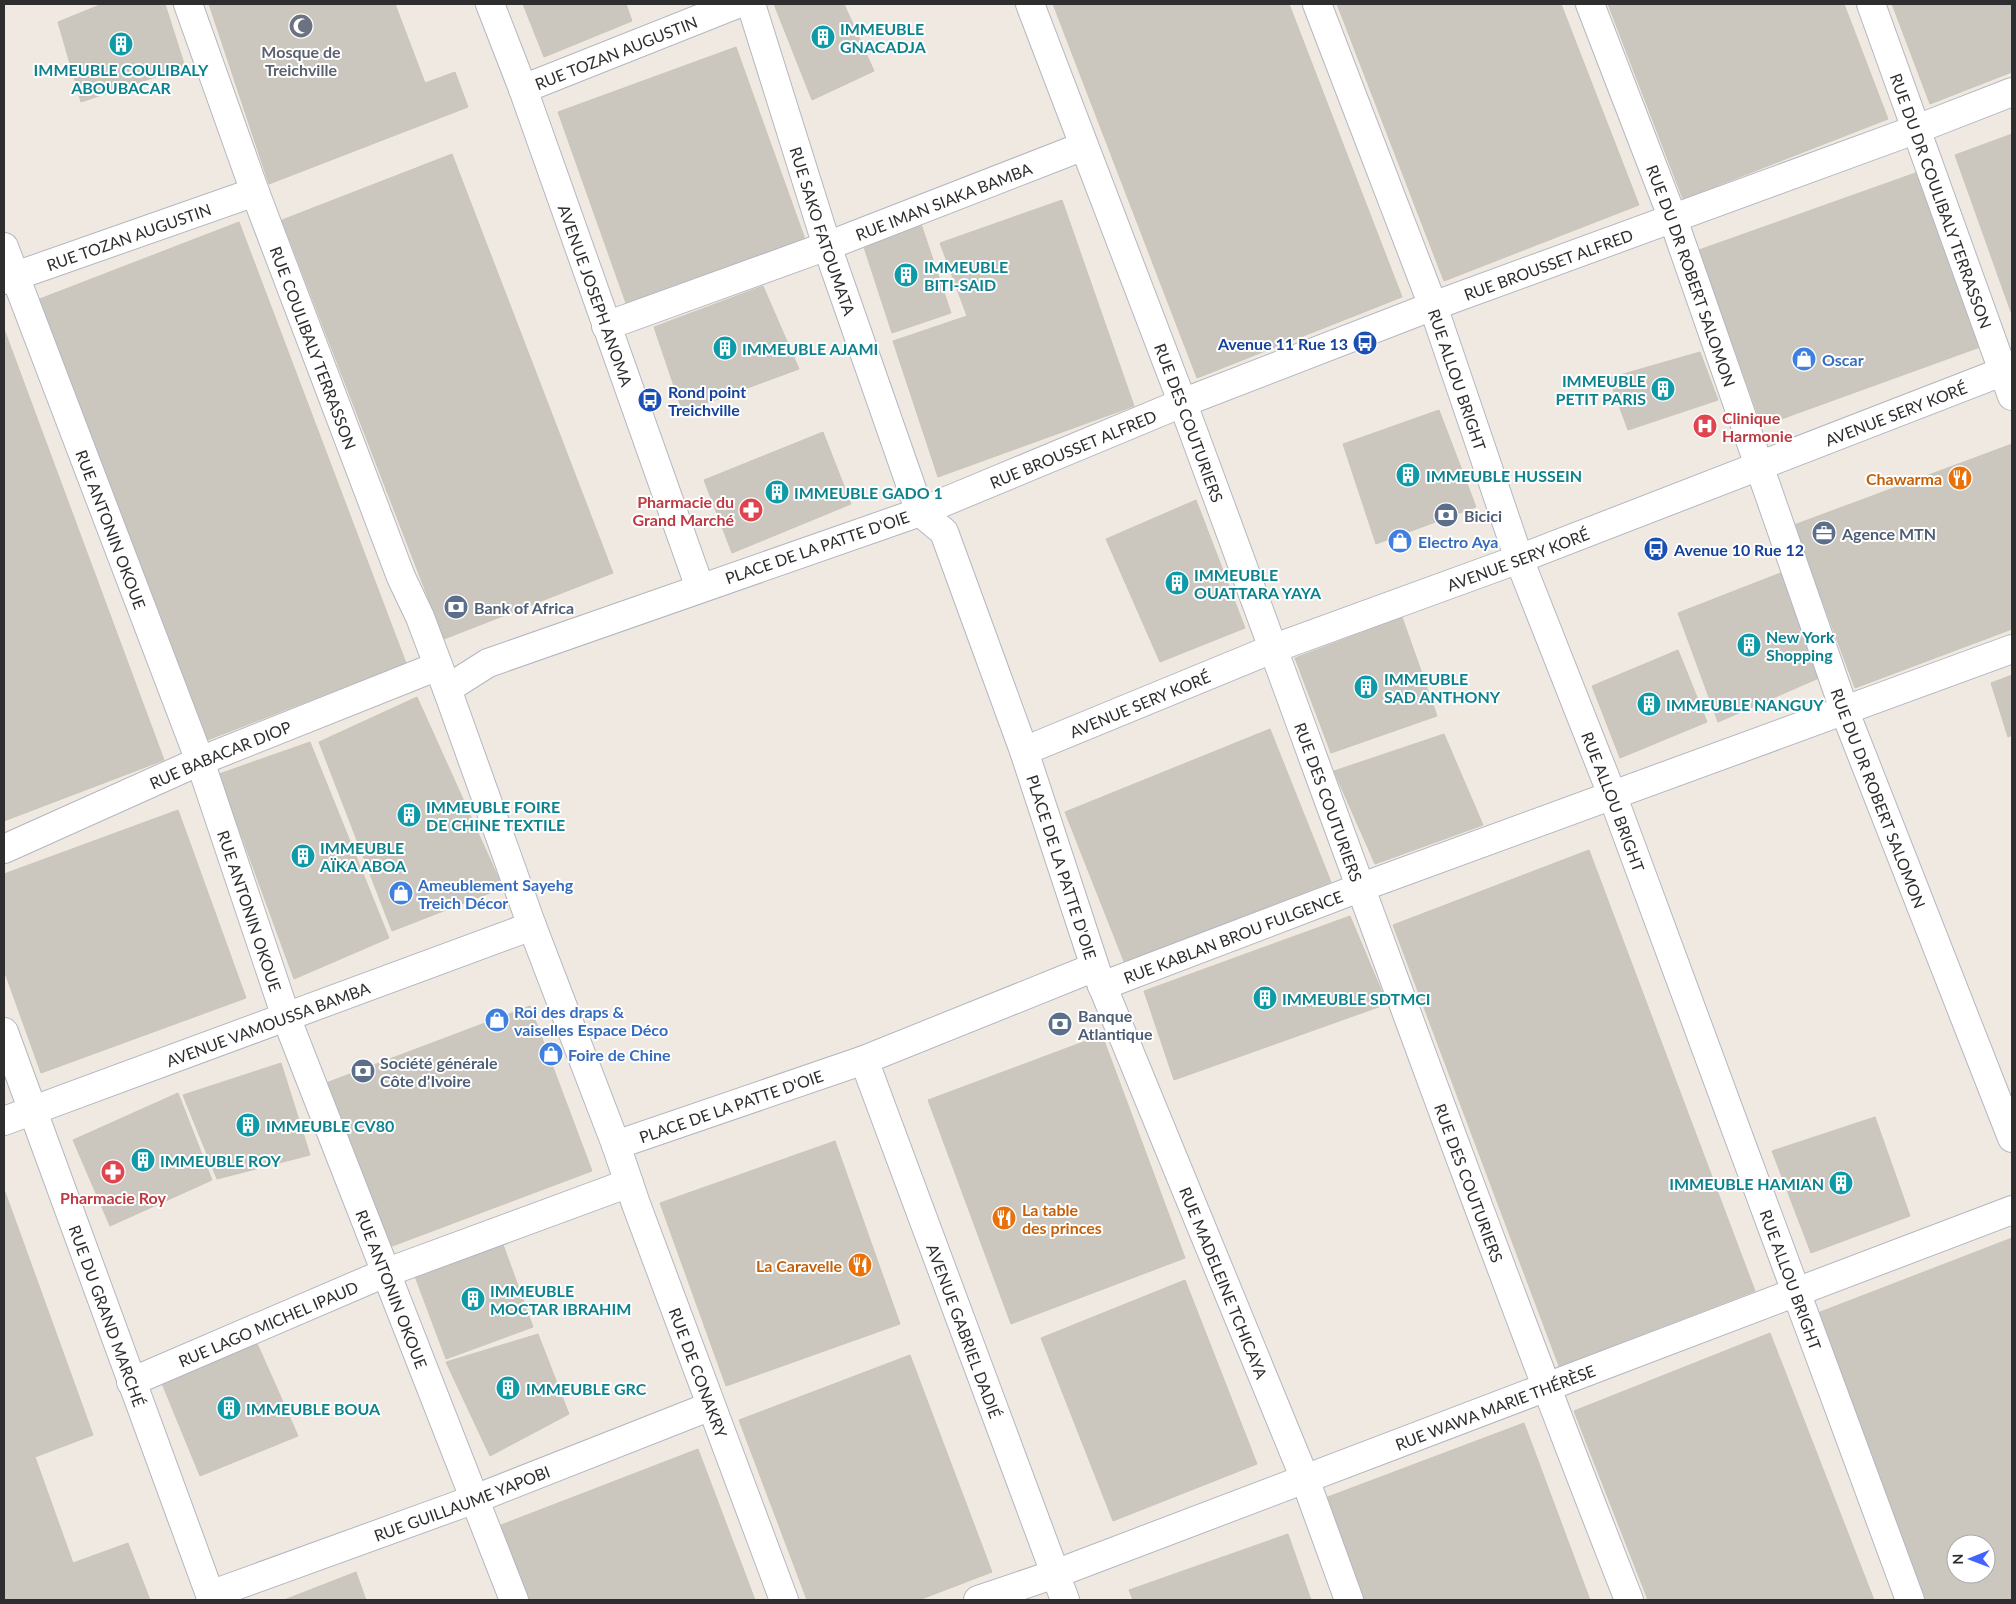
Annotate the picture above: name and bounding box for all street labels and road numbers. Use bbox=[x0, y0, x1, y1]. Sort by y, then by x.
street label: RUE TOZAN AUGUSTIN bbox=[532, 11, 700, 93]
street label: RUE DU DR COULIBALY TERRASSON bbox=[1887, 70, 1996, 331]
street label: RUE SAKO FATOUMATA bbox=[787, 144, 860, 318]
street label: RUE IMAN SIAKA BAMBA bbox=[853, 158, 1034, 244]
street label: RUE DU DR ROBERT SALOMON bbox=[1643, 162, 1740, 389]
street label: RUE TOZAN AUGUSTIN bbox=[44, 199, 213, 274]
street label: AVENUE JOSEPH ANOMA bbox=[555, 202, 637, 389]
street label: RUE BROUSSET ALFRED bbox=[1461, 224, 1635, 303]
street label: RUE COULIBALY TERRASSON bbox=[267, 243, 361, 452]
street label: RUE ALLOU BRIGHT bbox=[1425, 306, 1491, 453]
street label: RUE DES COUTURIERS bbox=[1151, 340, 1228, 505]
street label: AVENUE SERY KORÉ bbox=[1822, 377, 1969, 449]
street label: RUE BROUSSET ALFRED bbox=[987, 405, 1159, 492]
street label: RUE ANTONIN OKOUE bbox=[73, 447, 151, 612]
street label: PLACE DE LA PATTE D'OIE bbox=[723, 507, 911, 587]
street label: AVENUE SERY KORÉ bbox=[1444, 523, 1592, 594]
street label: AVENUE SERY KORÉ bbox=[1066, 666, 1213, 741]
street label: RUE DU DR ROBERT SALOMON bbox=[1828, 686, 1930, 911]
street label: RUE BABACAR DIOP bbox=[146, 716, 294, 792]
street label: RUE DES COUTURIERS bbox=[1291, 720, 1367, 884]
street label: RUE ALLOU BRIGHT bbox=[1579, 729, 1649, 874]
street label: PLACE DE LA PATTE D'OIE bbox=[1023, 772, 1101, 962]
street label: RUE ANTONIN OKOUE bbox=[214, 828, 286, 994]
street label: RUE KABLAN BROU FULGENCE bbox=[1121, 886, 1345, 986]
street label: AVENUE VAMOUSSA BAMBA bbox=[163, 977, 372, 1070]
street label: PLACE DE LA PATTE D'OIE bbox=[637, 1066, 825, 1146]
street label: RUE DES COUTURIERS bbox=[1431, 1101, 1508, 1265]
street label: RUE MADELEINE TCHICAYA bbox=[1176, 1184, 1272, 1381]
street label: RUE ANTONIN OKOUE bbox=[353, 1207, 432, 1371]
street label: RUE ALLOU BRIGHT bbox=[1757, 1207, 1826, 1353]
street label: RUE DU GRAND MARCHÉ bbox=[66, 1222, 150, 1409]
street label: AVENUE GABRIEL DADIÉ bbox=[924, 1241, 1006, 1421]
street label: RUE LAGO MICHEL IPAUD bbox=[175, 1276, 361, 1370]
street label: RUE DE CONAKRY bbox=[666, 1305, 732, 1440]
street label: RUE WAWA MARIE THÉRÈSE bbox=[1392, 1360, 1598, 1453]
street label: RUE GUILLAUME YAPOBI bbox=[371, 1461, 552, 1544]

